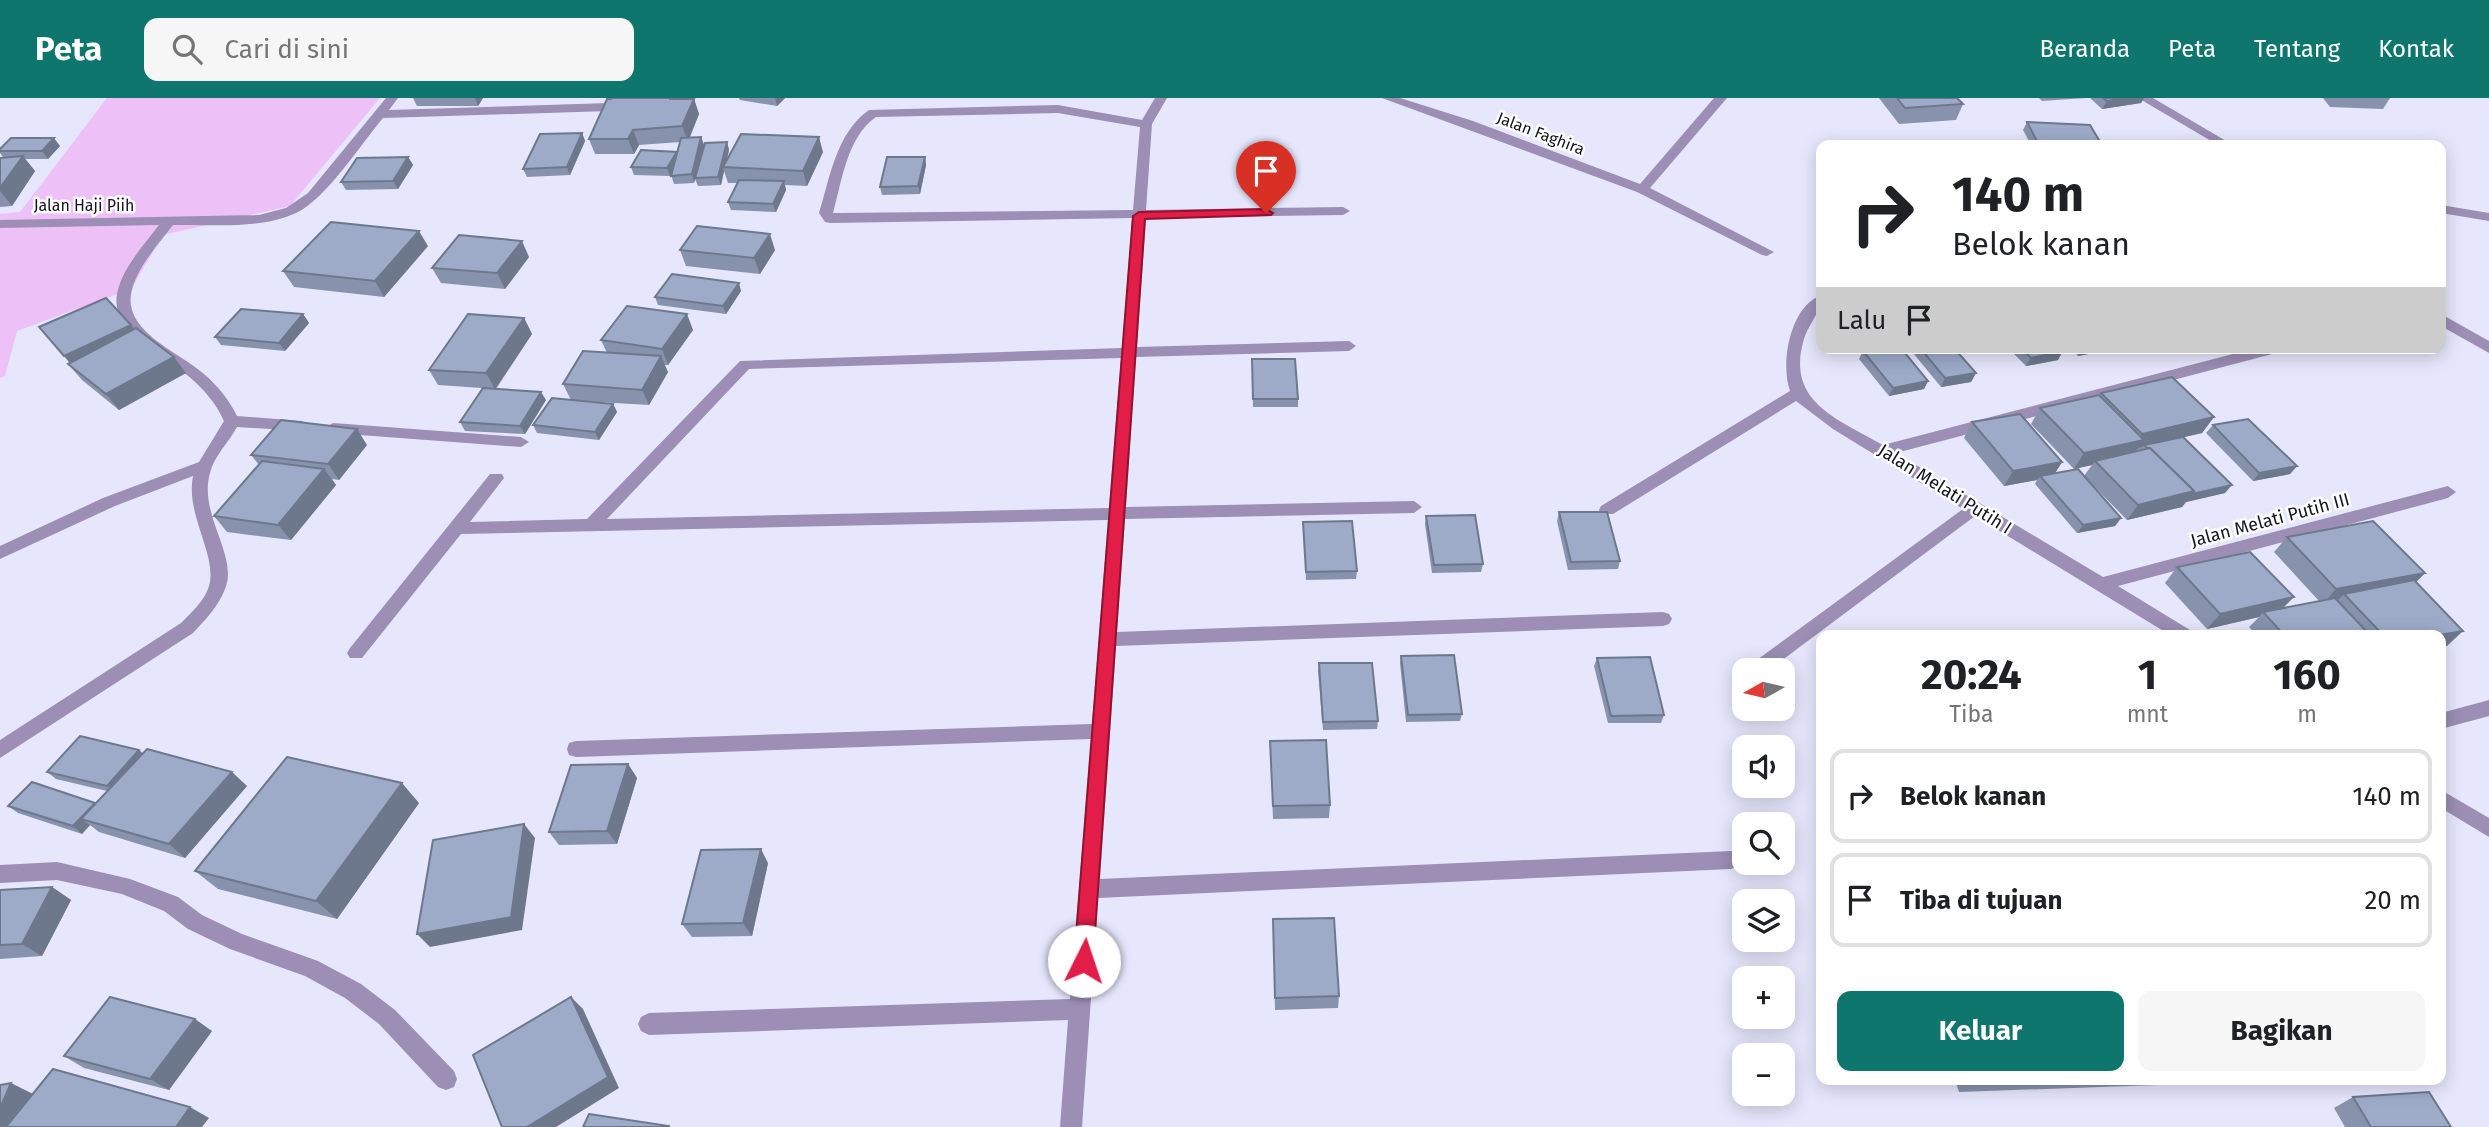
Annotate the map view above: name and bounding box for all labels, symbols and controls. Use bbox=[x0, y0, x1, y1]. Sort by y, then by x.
search box bbox=[144, 18, 634, 81]
text: Peta bbox=[35, 29, 102, 69]
icon: search bbox=[168, 30, 206, 68]
text: Cari di sini bbox=[224, 34, 349, 65]
text: Beranda bbox=[2039, 35, 2130, 63]
text: Peta bbox=[2168, 35, 2216, 63]
text: Tentang bbox=[2254, 35, 2340, 63]
text: Kontak bbox=[2378, 35, 2454, 63]
street label: Jalan Faghira bbox=[1494, 108, 1587, 159]
pin bbox=[1236, 141, 1296, 213]
icon: arrive bbox=[1247, 152, 1285, 190]
text: 140 m bbox=[1952, 165, 2084, 224]
icon: right bbox=[1837, 168, 1928, 259]
street label: Jalan Haji Piih bbox=[34, 196, 134, 215]
text: Belok kanan bbox=[1952, 225, 2130, 263]
icon: arrive bbox=[1900, 301, 1938, 339]
text: Lalu bbox=[1837, 305, 1886, 336]
street label: Jalan Melati Putih I bbox=[1874, 439, 2016, 539]
street label: Jalan Melati Putih III bbox=[2188, 488, 2352, 552]
text: 20:24 bbox=[1921, 650, 2022, 700]
text: 1 bbox=[2138, 650, 2157, 700]
text: 160 bbox=[2273, 650, 2341, 700]
north arrow bbox=[1732, 658, 1796, 721]
map controls bbox=[1732, 658, 1795, 1106]
text: Tiba bbox=[1949, 700, 1993, 728]
text: mnt bbox=[2127, 700, 2168, 728]
text: m bbox=[2297, 700, 2317, 728]
button: sound bbox=[1732, 735, 1795, 798]
icon: right bbox=[1841, 777, 1879, 815]
text: Belok kanan bbox=[1900, 781, 2046, 812]
text: 140 m bbox=[2352, 781, 2421, 812]
button: search bbox=[1732, 812, 1795, 875]
icon: arrive bbox=[1841, 881, 1879, 919]
text: Tiba di tujuan bbox=[1900, 885, 2062, 916]
text: 20 m bbox=[2364, 885, 2421, 916]
button: layers bbox=[1732, 889, 1795, 952]
position arrow bbox=[1047, 924, 1121, 998]
button: + bbox=[1732, 966, 1795, 1029]
button: Keluar bbox=[1837, 991, 2124, 1071]
button: Bagikan bbox=[2138, 991, 2425, 1071]
button: − bbox=[1732, 1043, 1795, 1106]

